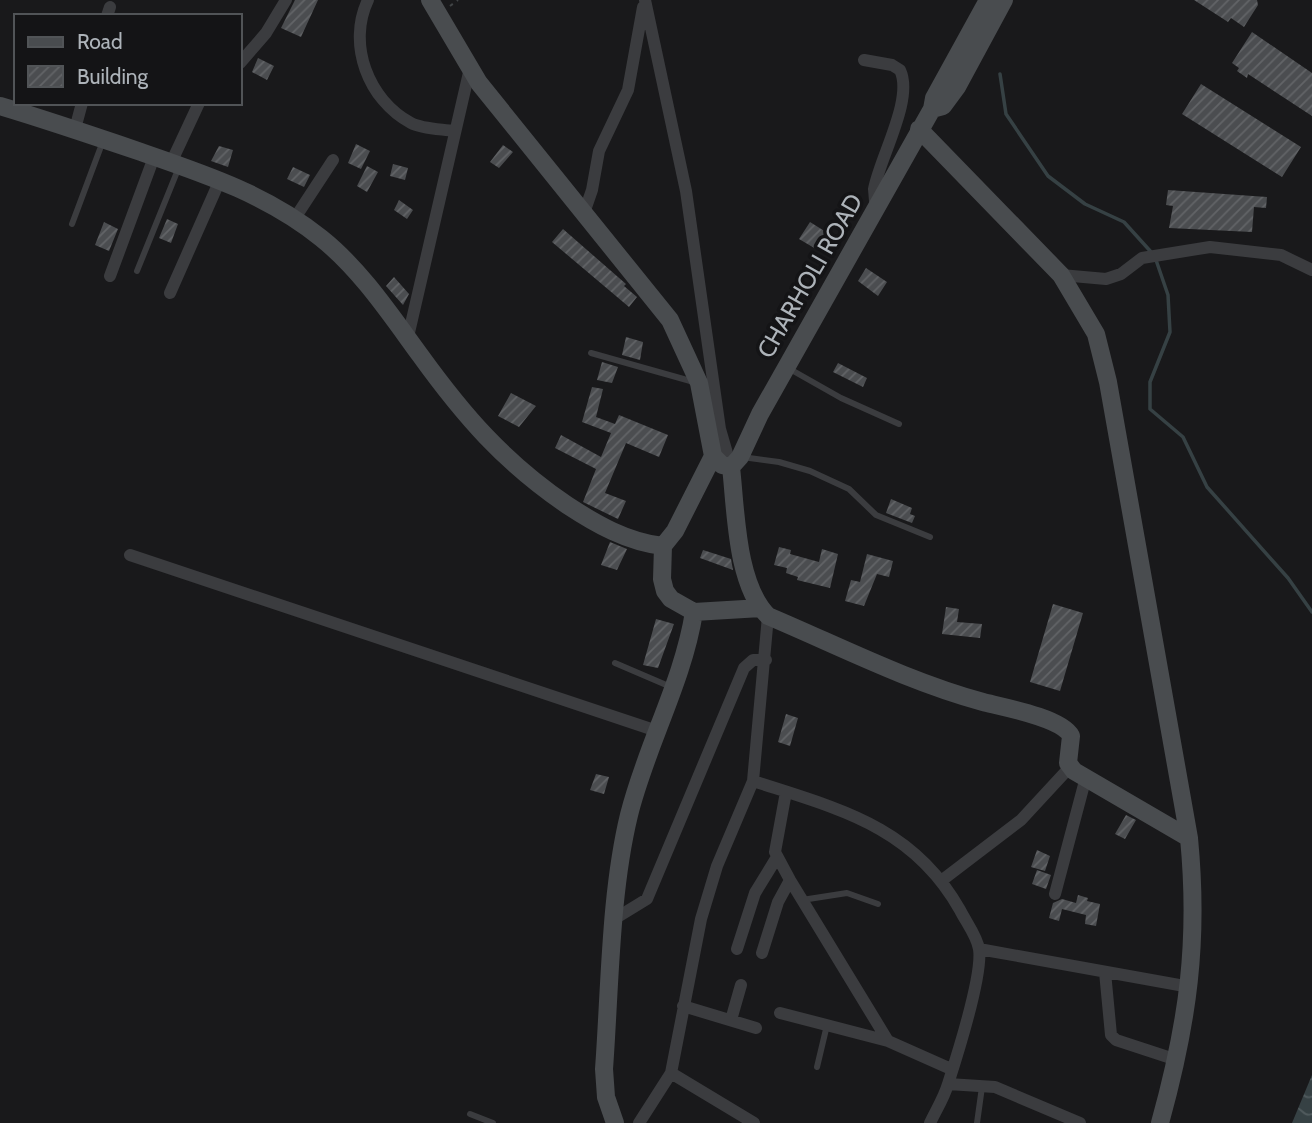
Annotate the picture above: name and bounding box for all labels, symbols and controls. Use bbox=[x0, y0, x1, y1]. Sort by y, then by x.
legend bbox=[14, 14, 242, 105]
text: Road bbox=[77, 29, 123, 54]
text: Building bbox=[77, 64, 149, 89]
street label: CHARHOLI ROAD bbox=[751, 188, 868, 363]

